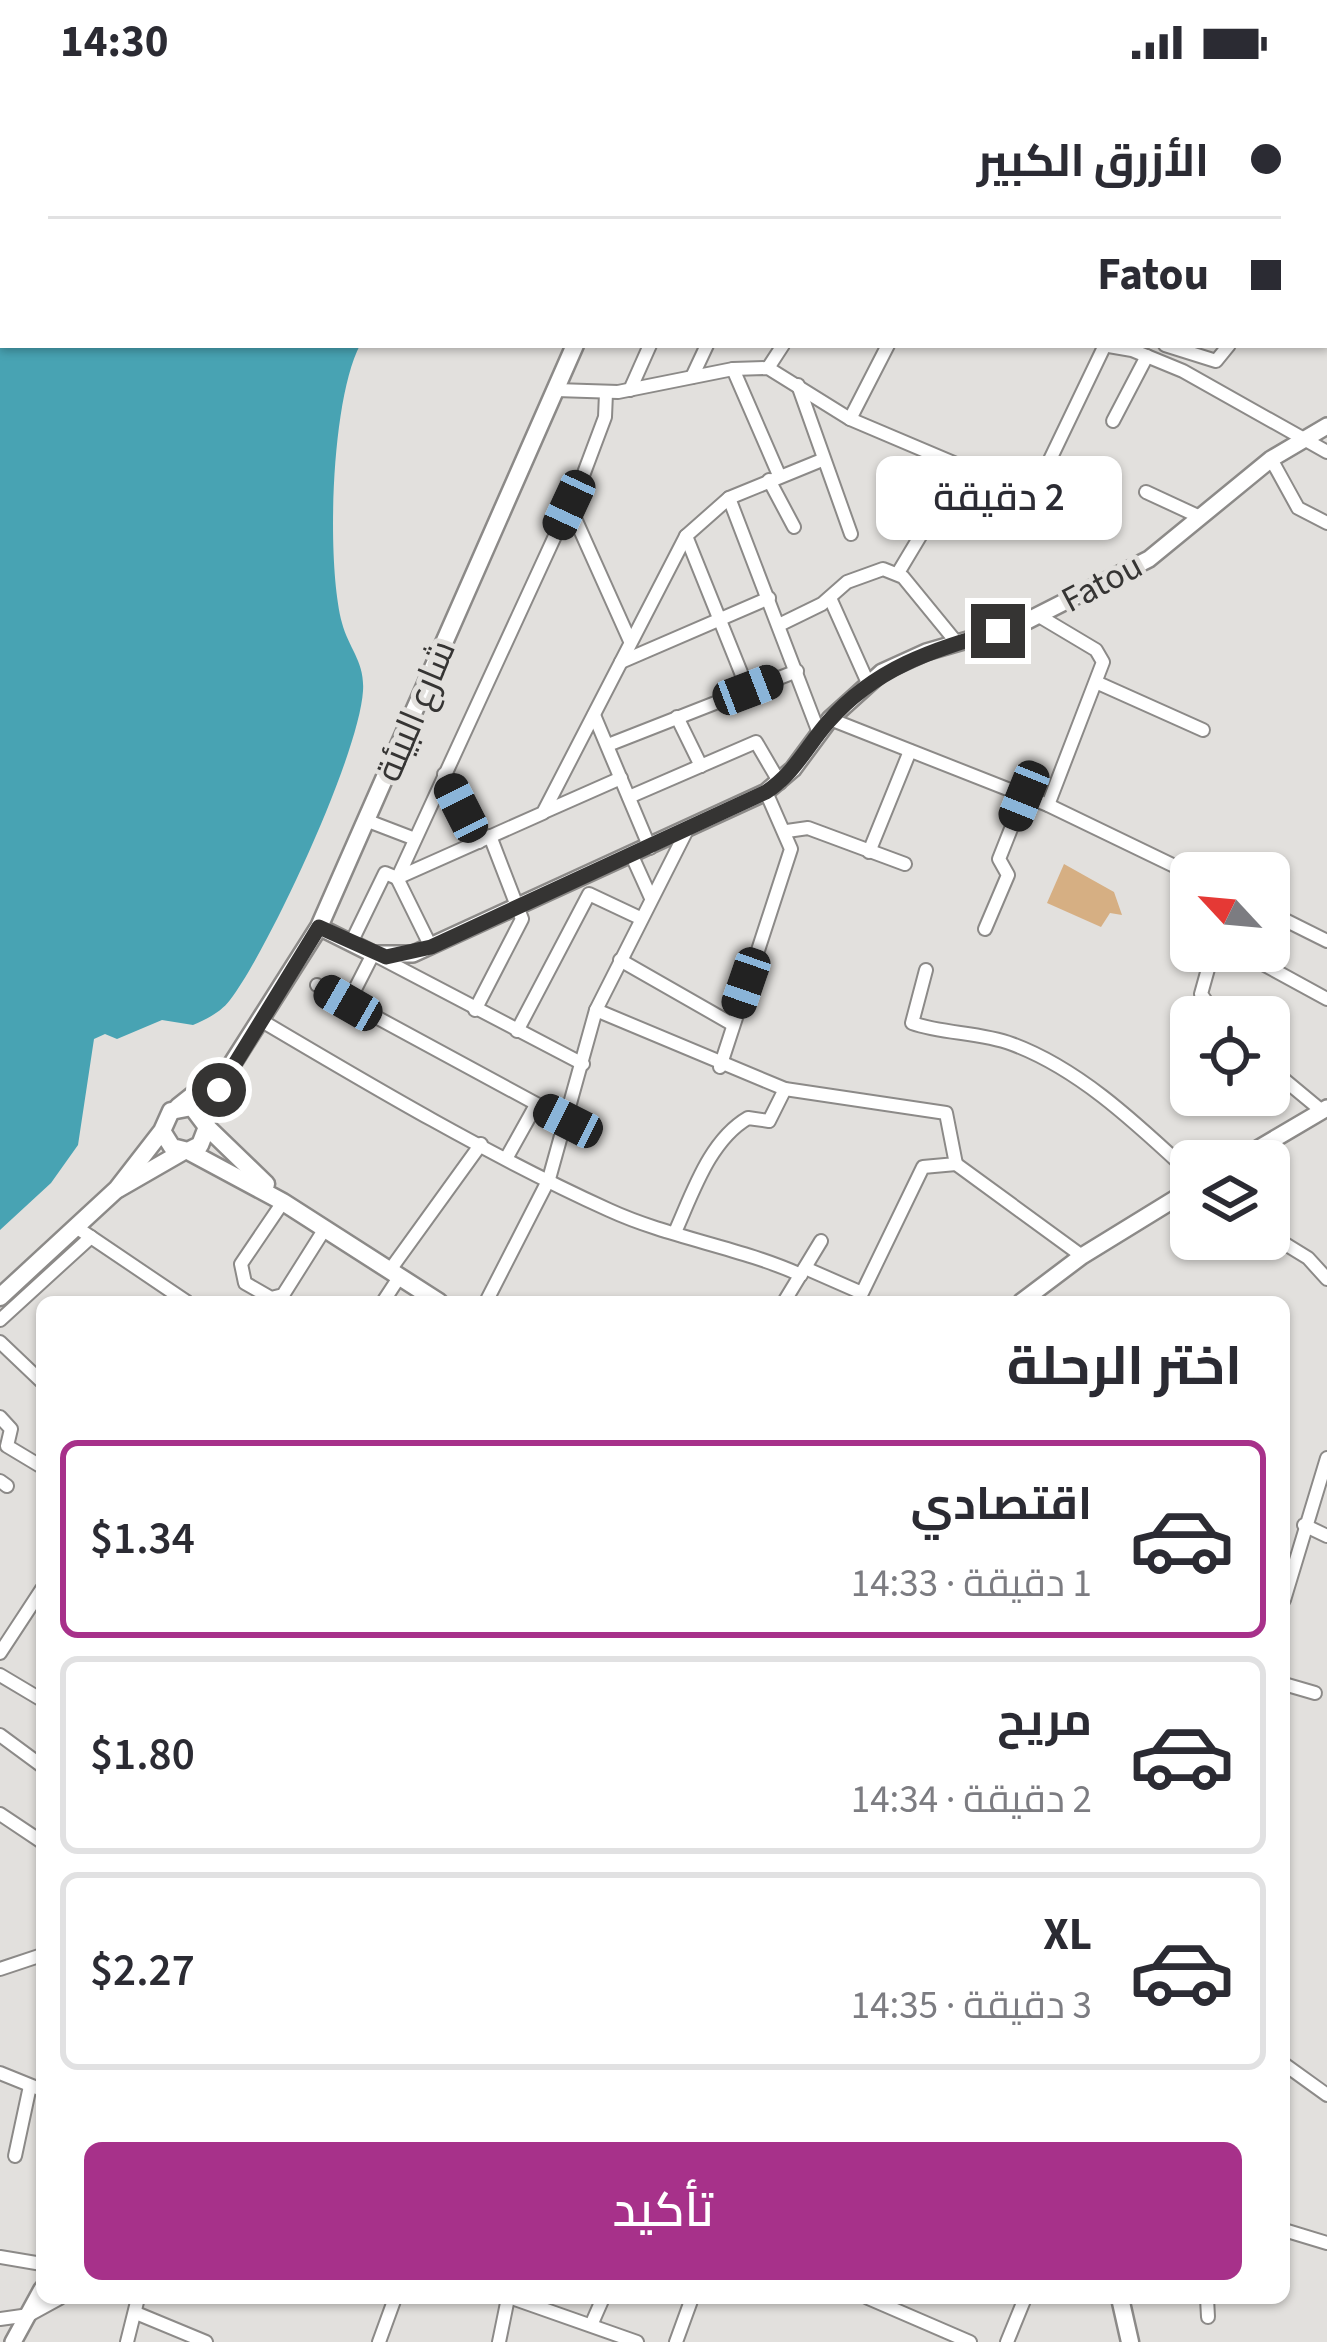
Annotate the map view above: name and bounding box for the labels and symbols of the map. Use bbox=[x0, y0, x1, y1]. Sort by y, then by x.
callout: 2 دقيقة bbox=[875, 457, 1121, 541]
car bbox=[537, 465, 601, 545]
street label: Fatou bbox=[1053, 541, 1151, 625]
route end bbox=[971, 604, 1025, 658]
street label: شارع البيئة bbox=[363, 632, 469, 790]
car bbox=[708, 660, 788, 720]
car bbox=[994, 756, 1054, 836]
car bbox=[429, 768, 493, 848]
north arrow bbox=[1170, 852, 1290, 972]
car bbox=[717, 943, 775, 1023]
car bbox=[308, 969, 388, 1037]
route start bbox=[192, 1063, 246, 1117]
car bbox=[528, 1089, 608, 1153]

